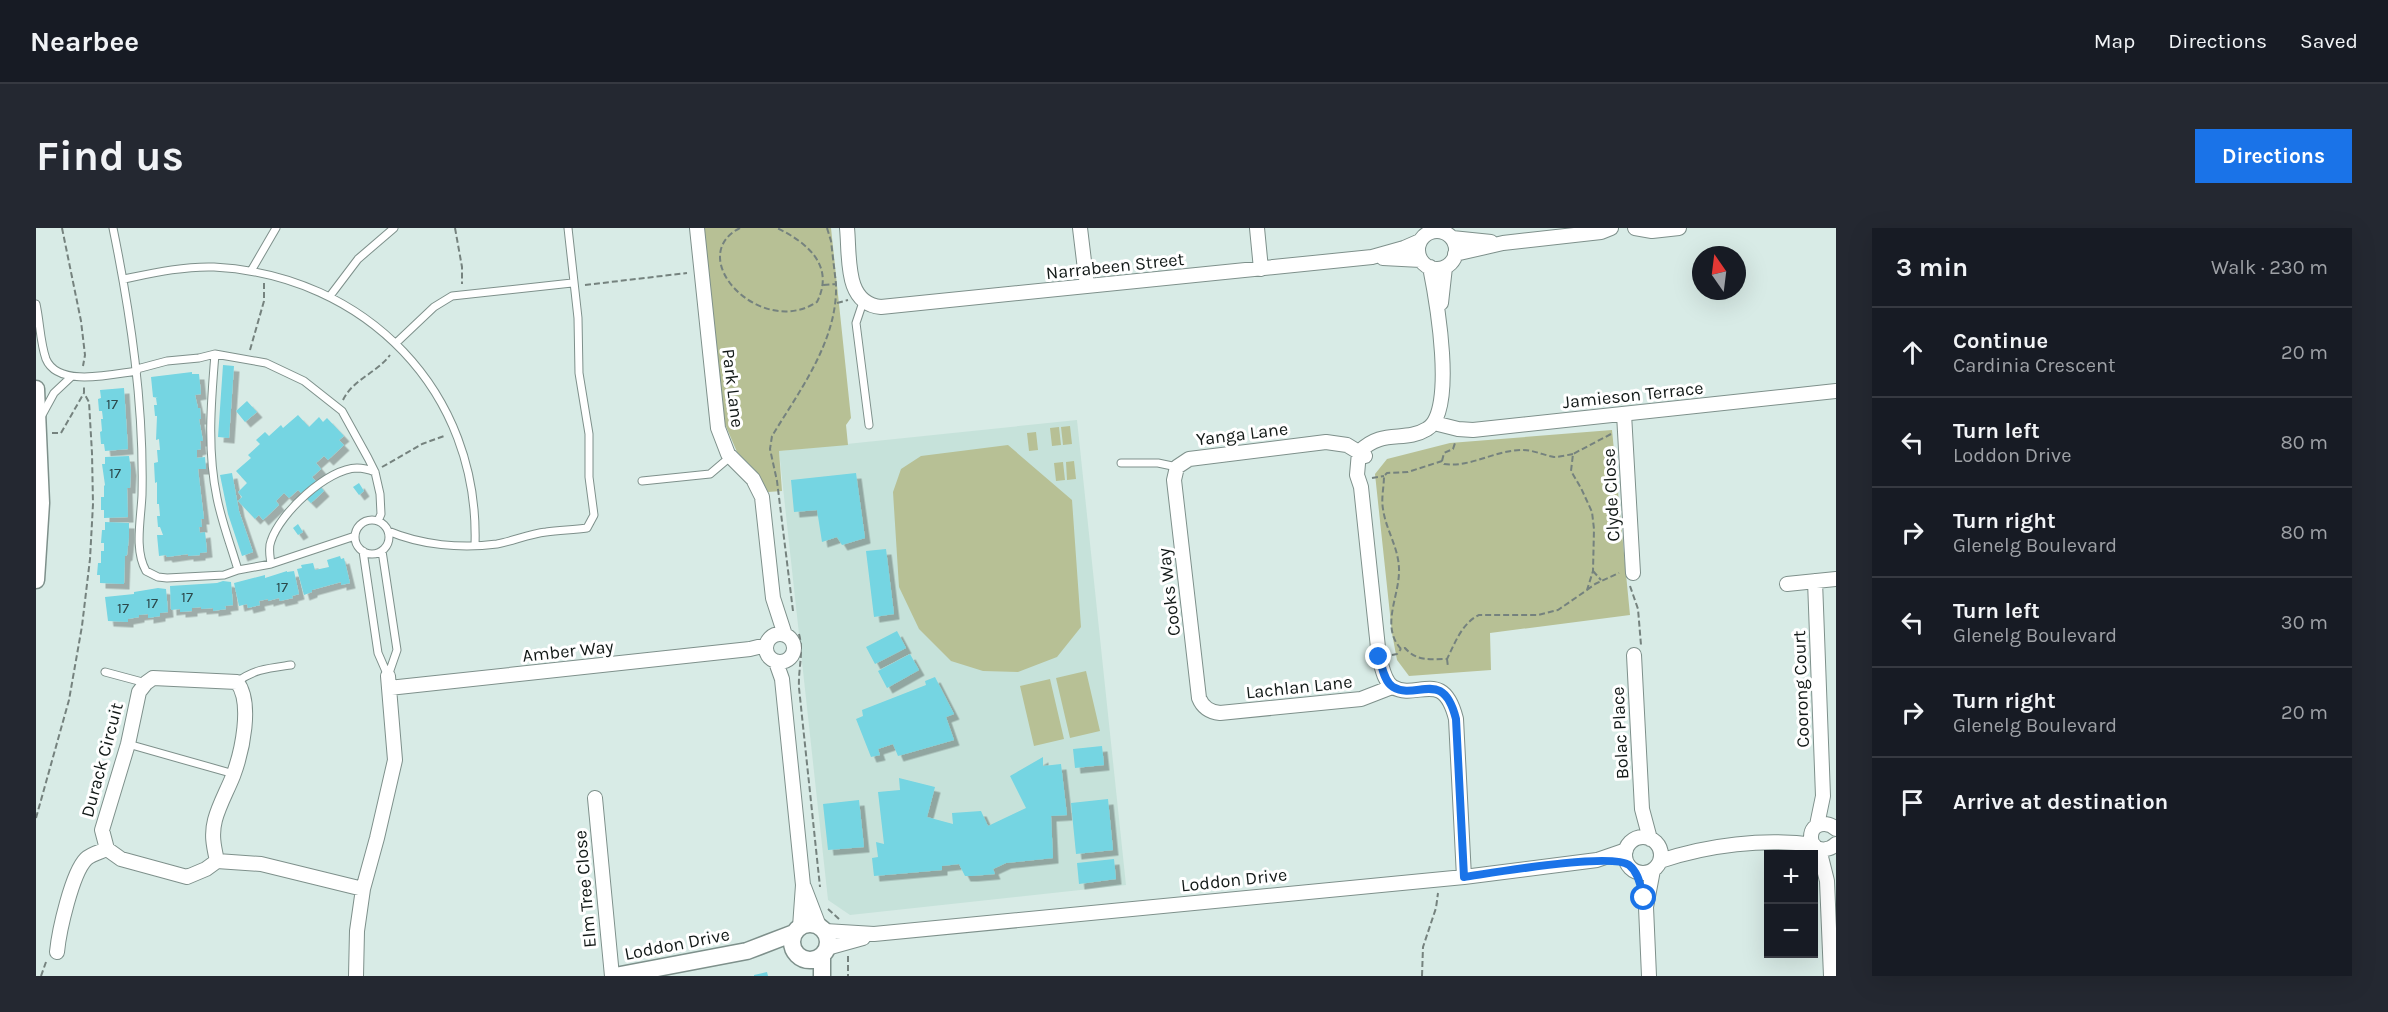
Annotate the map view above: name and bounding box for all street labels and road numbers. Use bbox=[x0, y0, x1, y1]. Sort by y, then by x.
street label: Narrabeen Street bbox=[1045, 248, 1185, 284]
street label: Park Lane bbox=[717, 347, 749, 429]
street label: Jamieson Terrace bbox=[1562, 377, 1704, 413]
street label: Yanga Lane bbox=[1195, 417, 1289, 451]
street label: Clyde Close bbox=[1598, 448, 1624, 542]
street label: Cooks Way bbox=[1153, 546, 1185, 637]
street label: Coorong Court bbox=[1788, 630, 1814, 748]
street label: Amber Way bbox=[521, 635, 615, 667]
street label: Lachlan Lane bbox=[1245, 670, 1353, 704]
street label: Bolac Place bbox=[1607, 686, 1633, 780]
street label: Durack Circuit bbox=[76, 700, 128, 820]
street label: Elm Tree Close bbox=[569, 829, 601, 949]
street label: Loddon Drive bbox=[1180, 863, 1288, 897]
street label: Loddon Drive bbox=[623, 923, 731, 965]

